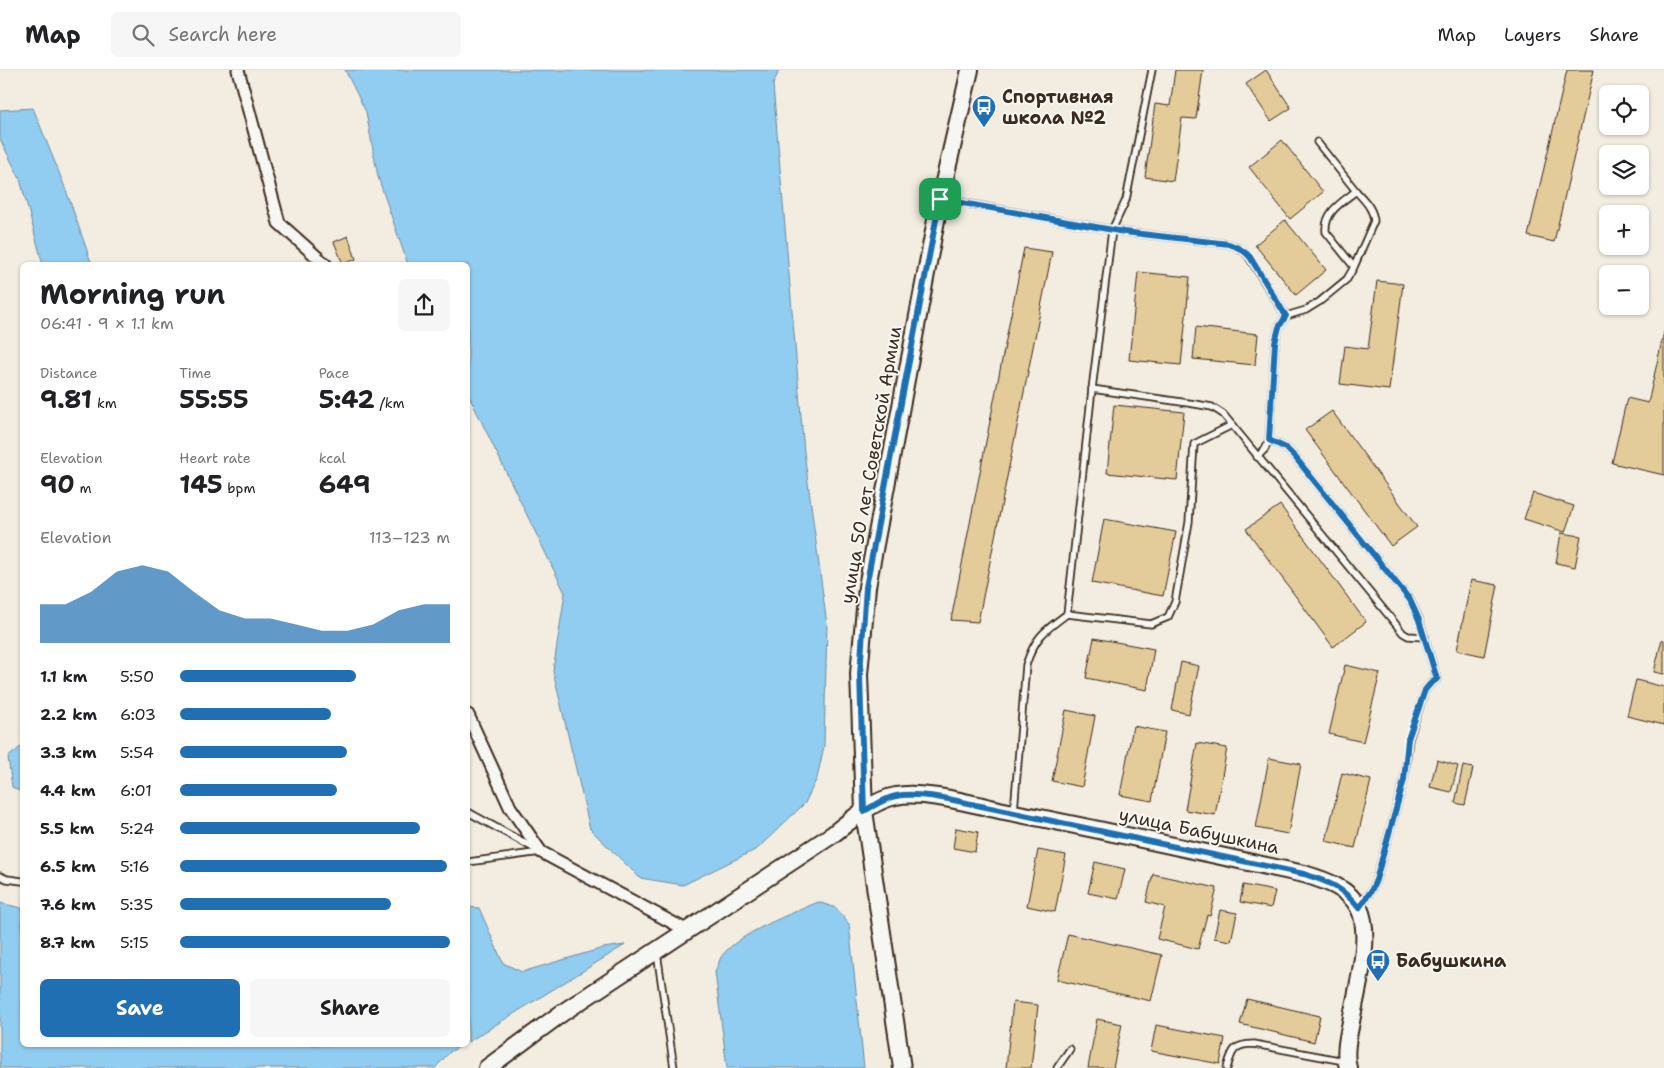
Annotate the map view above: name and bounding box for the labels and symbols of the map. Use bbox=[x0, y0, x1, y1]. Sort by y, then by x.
place label: Спортивная школа №2 bbox=[1002, 85, 1114, 130]
bus stop icon: Спортивная школа №2 bbox=[971, 94, 997, 128]
pin bbox=[919, 178, 961, 220]
street label: улица 50 лет Советской Армии bbox=[835, 324, 907, 606]
street label: улица Бабушкина bbox=[1117, 802, 1281, 860]
bus stop icon: Бабушкина bbox=[1365, 948, 1391, 982]
place label: Бабушкина bbox=[1396, 949, 1507, 973]

